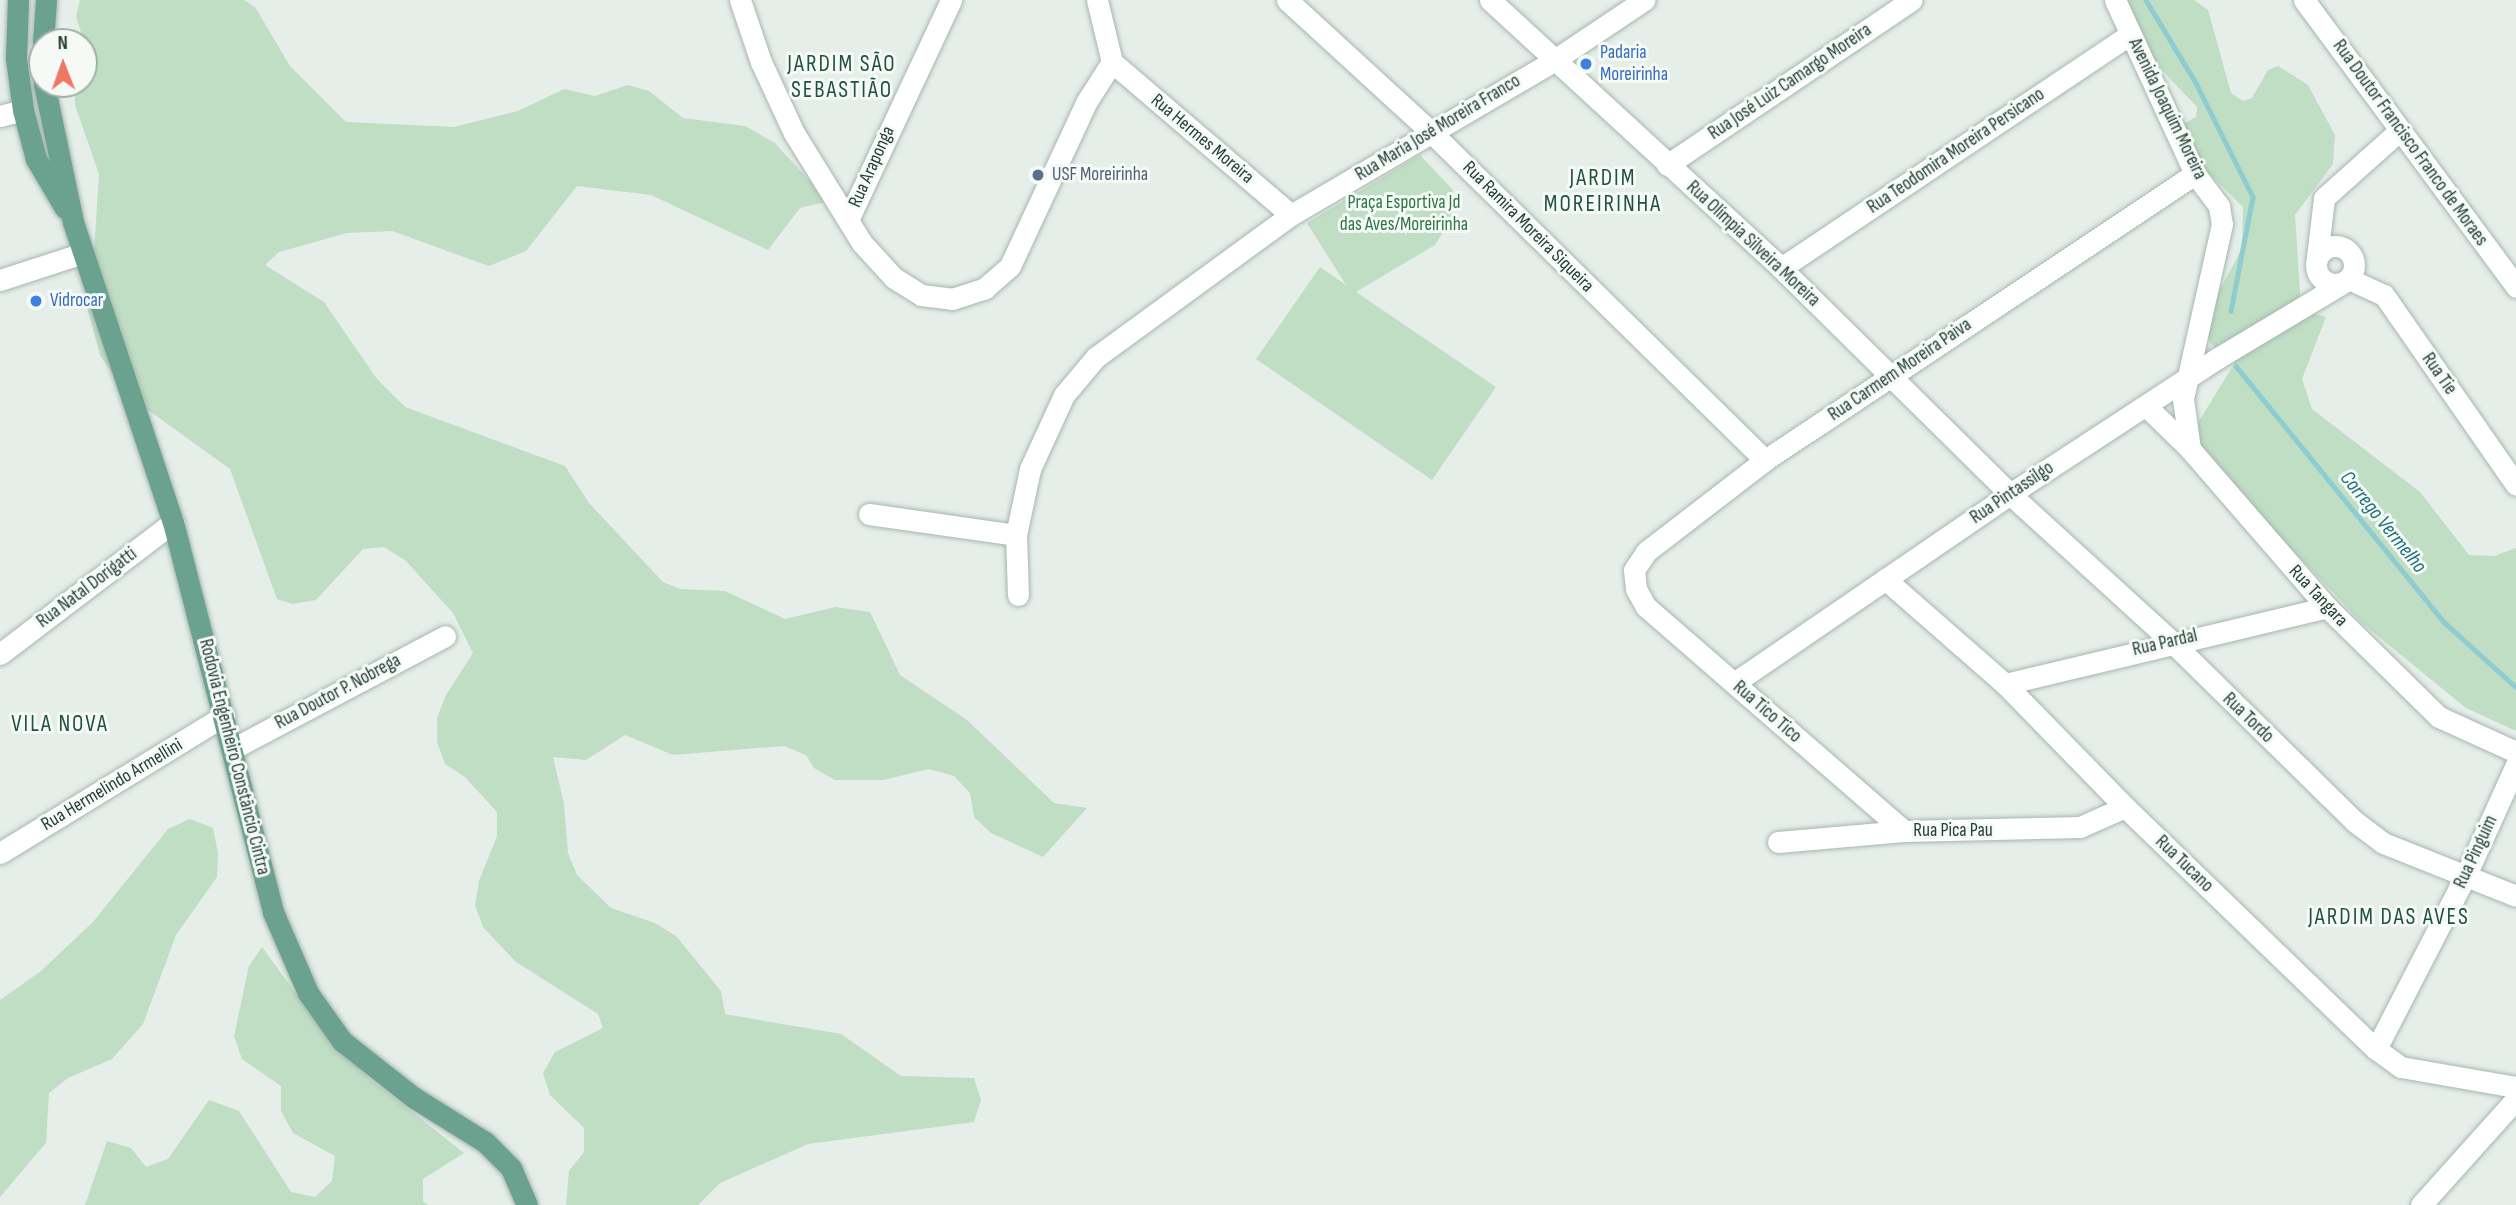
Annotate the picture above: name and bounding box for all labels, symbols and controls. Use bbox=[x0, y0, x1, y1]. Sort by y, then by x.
street label: Rua José Luiz Camargo Moreira bbox=[1704, 19, 1876, 145]
north arrow bbox=[28, 28, 98, 98]
text: N bbox=[57, 32, 68, 55]
street label: Avenida Joaquim Moreira bbox=[2123, 35, 2211, 183]
street label: Rua Doutor Francisco Franco de Moraes bbox=[2328, 35, 2492, 251]
place label: Padaria Moreirinha bbox=[1600, 42, 1668, 86]
district label: JARDIM SÃO SEBASTIÃO bbox=[789, 50, 895, 104]
marker: Padaria Moreirinha bbox=[1578, 56, 1594, 72]
street label: Rua Maria José Moreira Franco bbox=[1351, 70, 1525, 186]
street label: Rua Teodomira Moreira Persicano bbox=[1863, 83, 2049, 219]
street label: Rua Hermes Moreira bbox=[1146, 89, 1258, 189]
street label: Rua Araponga bbox=[844, 123, 900, 211]
street label: Rua Ramira Moreira Siqueira bbox=[1458, 157, 1598, 297]
place label: USF Moreirinha bbox=[1052, 164, 1148, 186]
district label: JARDIM MOREIRINHA bbox=[1545, 164, 1661, 218]
marker: USF Moreirinha bbox=[1030, 167, 1046, 183]
street label: Rua Olímpia Silveira Moreira bbox=[1681, 176, 1825, 312]
park label: Praça Esportiva Jd das Aves/Moreirinha bbox=[1340, 192, 1468, 236]
place label: Vidrocar bbox=[50, 290, 103, 312]
marker: Vidrocar bbox=[28, 293, 44, 309]
street label: Rua Carmem Moreira Paiva bbox=[1824, 314, 1976, 426]
street label: Rua Tie bbox=[2416, 349, 2462, 399]
street label: Rua Pintassilgo bbox=[1966, 457, 2058, 529]
water label: Corrego Vermelho bbox=[2334, 466, 2432, 578]
street label: Rua Natal Dorigatti bbox=[32, 543, 142, 633]
street label: Rua Tangara bbox=[2284, 560, 2352, 632]
street label: Rua Pardal bbox=[2130, 624, 2200, 662]
street label: Rodovia Engenheiro Constâncio Cintra bbox=[194, 637, 274, 877]
street label: Rua Doutor P. Nobrega bbox=[271, 649, 405, 735]
street label: Rua Tico Tico bbox=[1728, 676, 1806, 748]
street label: Rua Tordo bbox=[2218, 688, 2278, 748]
district label: VILA NOVA bbox=[12, 710, 108, 738]
street label: Rua Hermelindo Armellini bbox=[37, 734, 187, 836]
street label: Rua Pinguim bbox=[2449, 812, 2503, 892]
street label: Rua Pica Pau bbox=[1913, 820, 1993, 842]
street label: Rua Tucano bbox=[2150, 831, 2218, 897]
district label: JARDIM DAS AVES bbox=[2310, 903, 2468, 931]

